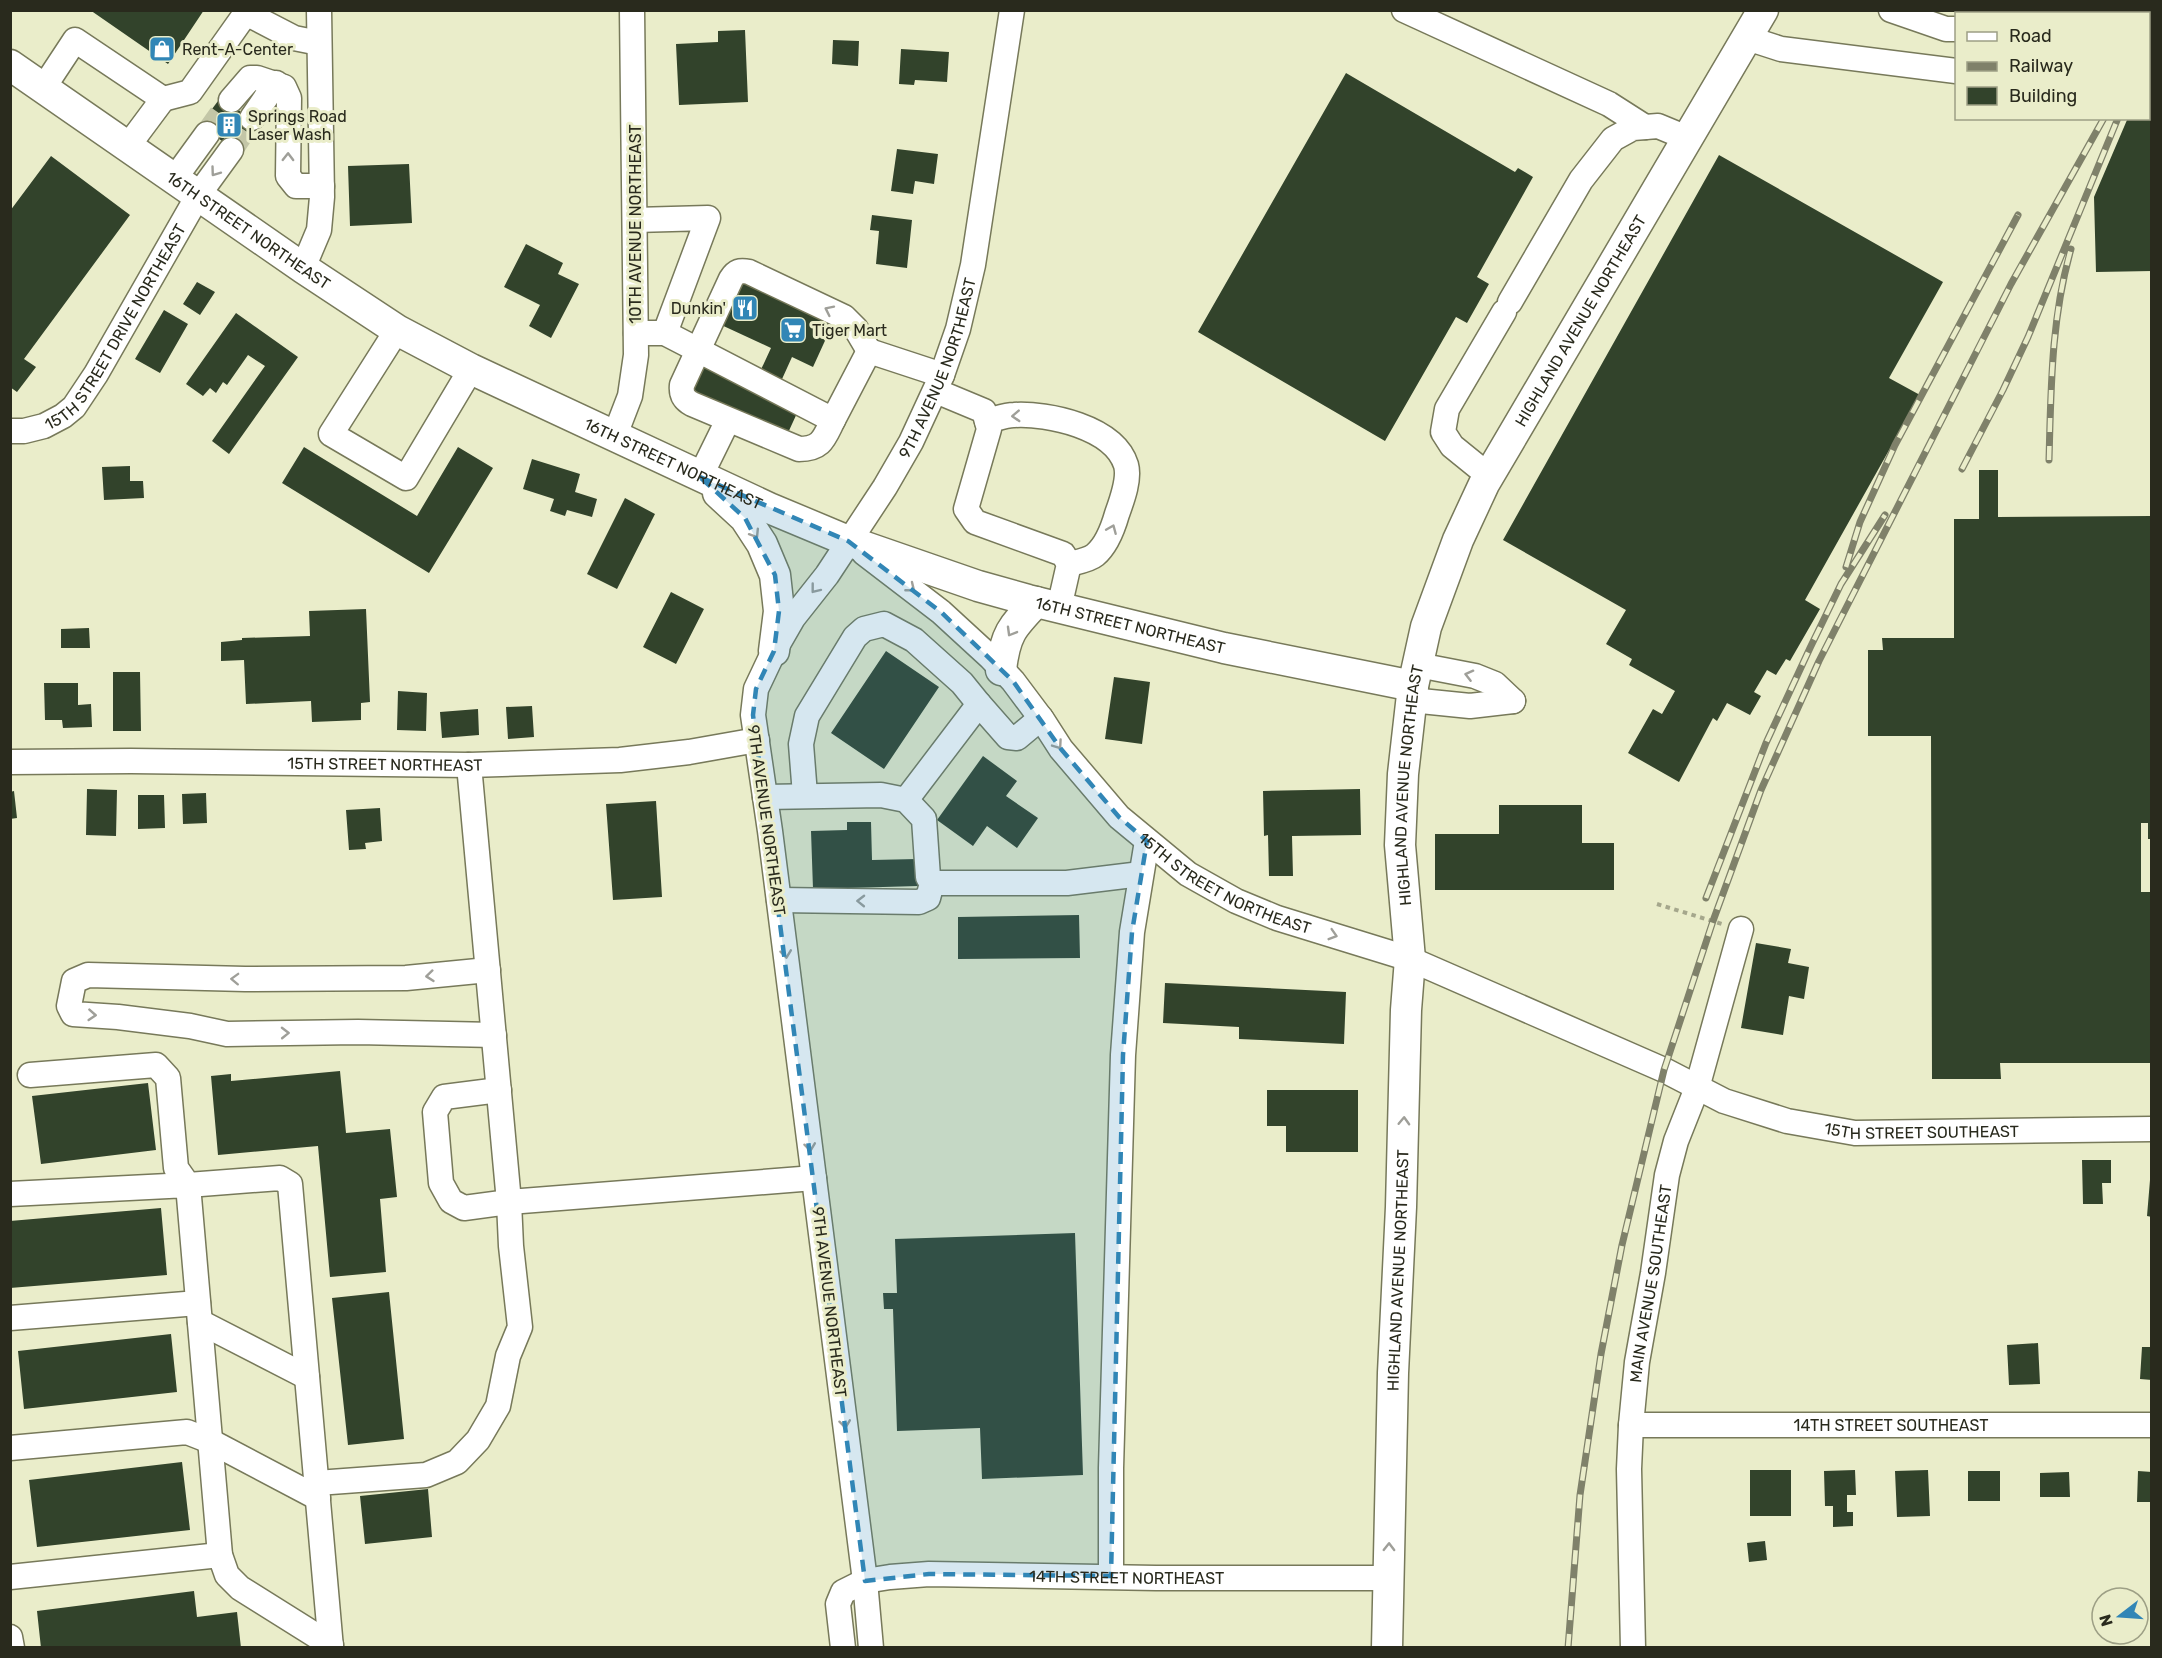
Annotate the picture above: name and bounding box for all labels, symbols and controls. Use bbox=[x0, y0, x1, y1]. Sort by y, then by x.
legend bbox=[1955, 12, 2150, 120]
text: Road bbox=[2009, 25, 2052, 47]
shop icon: Rent-A-Center bbox=[147, 34, 177, 64]
place label: Rent-A-Center bbox=[182, 40, 293, 59]
text: Railway bbox=[2009, 55, 2073, 77]
text: Building bbox=[2009, 85, 2077, 107]
place label: Springs Road Laser Wash bbox=[248, 107, 347, 144]
building icon: Springs Road Laser Wash bbox=[214, 110, 244, 140]
street label: 10TH AVENUE NORTHEAST bbox=[626, 124, 645, 324]
one-way arrow bbox=[282, 153, 294, 162]
one-way arrow bbox=[211, 166, 222, 177]
street label: 16TH STREET NORTHEAST bbox=[163, 167, 334, 293]
street label: HIGHLAND AVENUE NORTHEAST bbox=[1511, 212, 1650, 430]
street label: 15TH STREET DRIVE NORTHEAST bbox=[41, 221, 190, 434]
street label: 9TH AVENUE NORTHEAST bbox=[895, 276, 980, 462]
restaurant icon: Dunkin' bbox=[730, 293, 760, 323]
place label: Dunkin' bbox=[671, 299, 726, 318]
one-way arrow bbox=[825, 305, 836, 317]
supermarket icon: Tiger Mart bbox=[778, 315, 808, 345]
place label: Tiger Mart bbox=[812, 321, 887, 340]
one-way arrow bbox=[1011, 409, 1020, 422]
street label: 16TH STREET NORTHEAST bbox=[581, 414, 765, 514]
one-way arrow bbox=[1104, 524, 1116, 535]
one-way arrow bbox=[747, 528, 759, 538]
one-way arrow bbox=[905, 581, 916, 592]
one-way arrow bbox=[812, 583, 823, 594]
street label: 16TH STREET NORTHEAST bbox=[1033, 593, 1227, 658]
one-way arrow bbox=[1007, 626, 1018, 636]
street label: HIGHLAND AVENUE NORTHEAST bbox=[1391, 663, 1427, 907]
one-way arrow bbox=[1464, 670, 1474, 683]
street label: 9TH AVENUE NORTHEAST bbox=[744, 724, 789, 916]
one-way arrow bbox=[1051, 738, 1062, 749]
street label: 15TH STREET NORTHEAST bbox=[287, 754, 483, 775]
street label: 15TH STREET NORTHEAST bbox=[1135, 829, 1313, 938]
one-way arrow bbox=[856, 895, 865, 908]
one-way arrow bbox=[1327, 928, 1338, 940]
one-way arrow bbox=[779, 949, 791, 959]
one-way arrow bbox=[425, 969, 434, 982]
one-way arrow bbox=[230, 972, 239, 985]
one-way arrow bbox=[87, 1008, 96, 1021]
one-way arrow bbox=[281, 1027, 290, 1039]
one-way arrow bbox=[1398, 1117, 1410, 1126]
street label: 15TH STREET SOUTHEAST bbox=[1823, 1119, 2019, 1143]
one-way arrow bbox=[803, 1143, 816, 1152]
street label: HIGHLAND AVENUE NORTHEAST bbox=[1384, 1149, 1412, 1391]
street label: MAIN AVENUE SOUTHEAST bbox=[1626, 1183, 1676, 1384]
street label: 9TH AVENUE NORTHEAST bbox=[808, 1206, 851, 1399]
street label: 14TH STREET SOUTHEAST bbox=[1794, 1416, 1988, 1435]
one-way arrow bbox=[838, 1420, 851, 1429]
one-way arrow bbox=[1382, 1543, 1395, 1552]
street label: 14TH STREET NORTHEAST bbox=[1029, 1567, 1224, 1588]
north arrow bbox=[2090, 1586, 2150, 1646]
text: N bbox=[2095, 1612, 2117, 1629]

